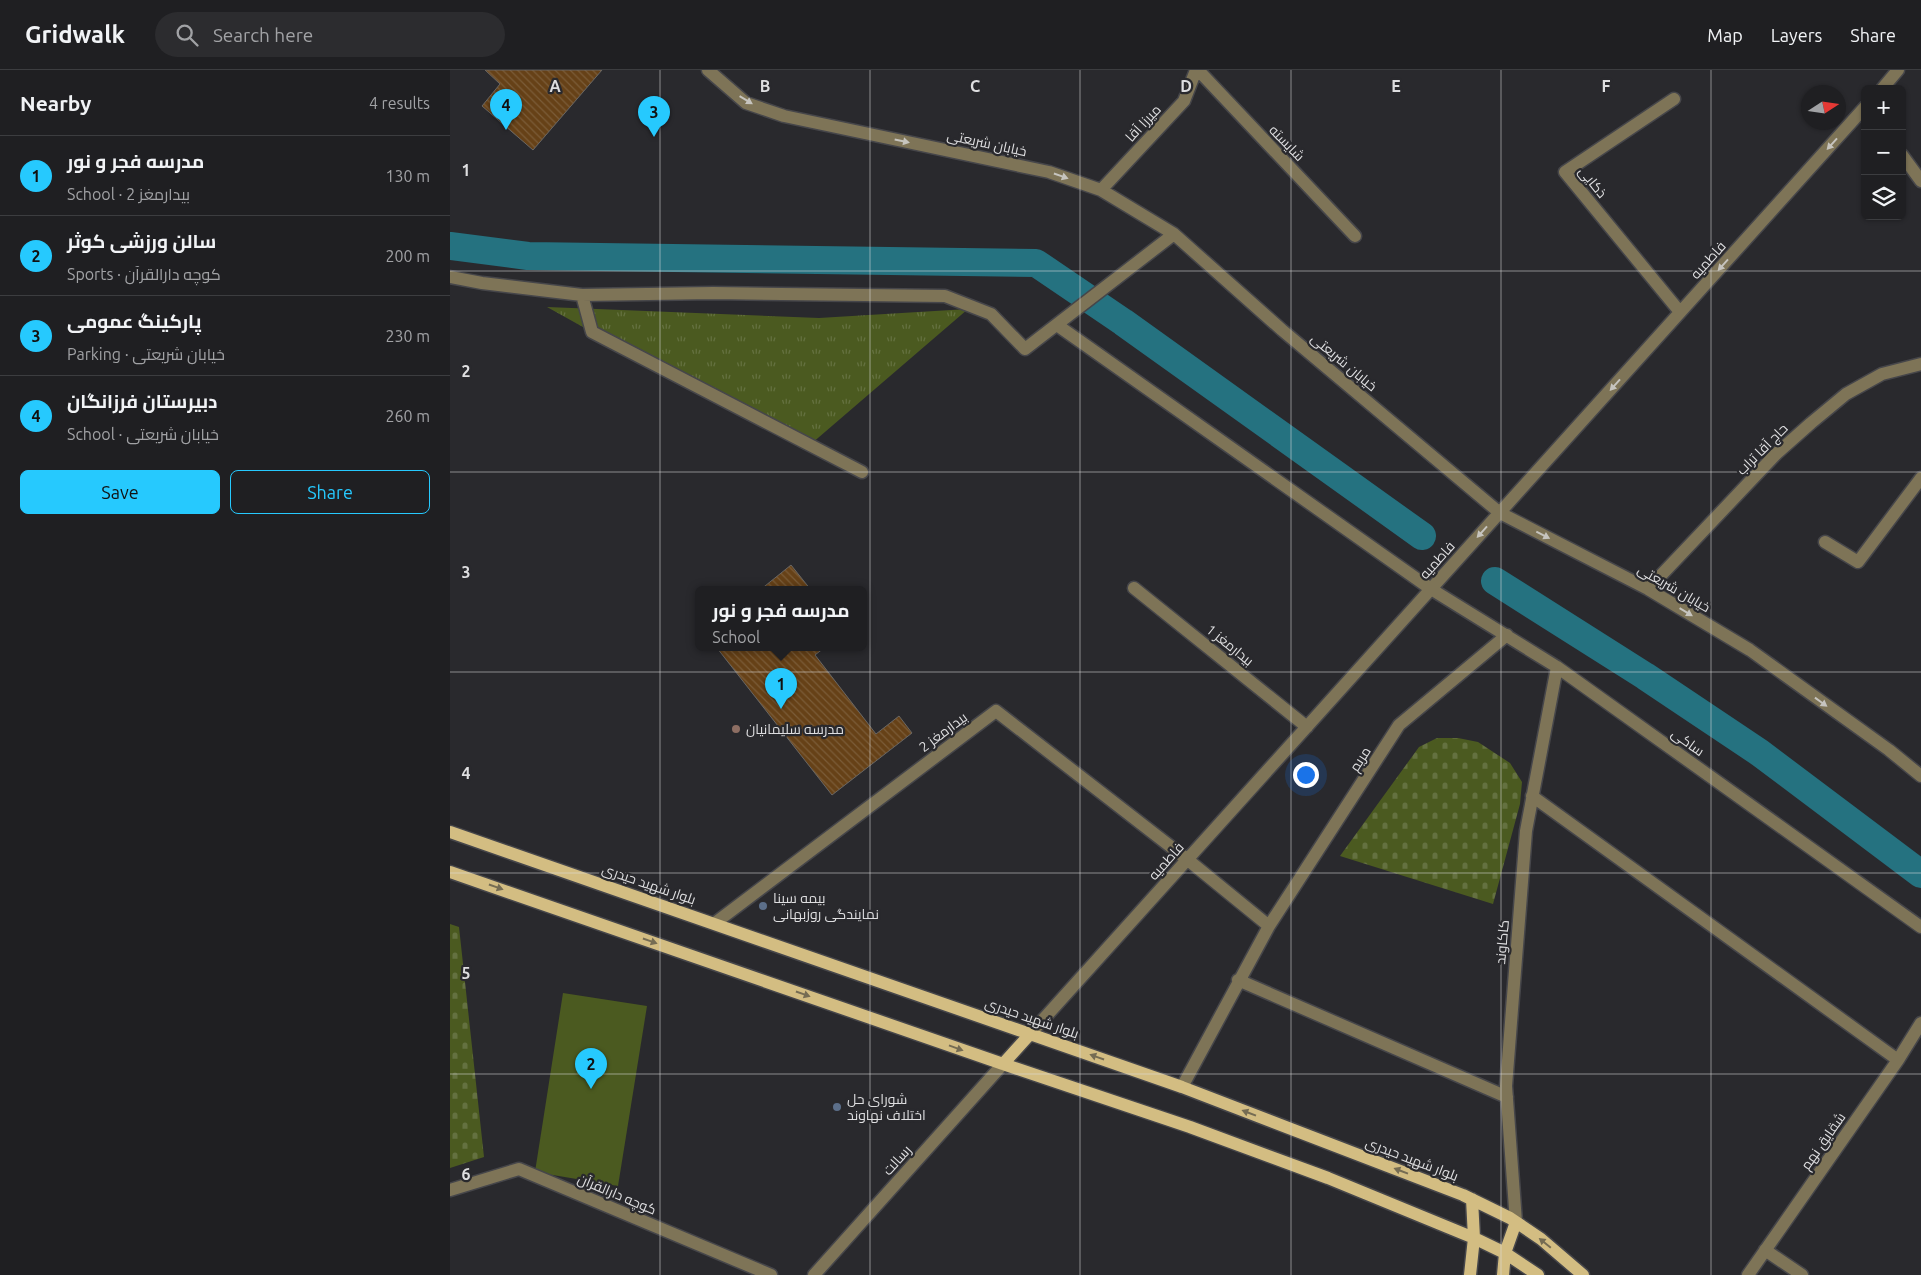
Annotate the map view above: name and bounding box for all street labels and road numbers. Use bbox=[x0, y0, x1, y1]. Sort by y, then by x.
street label: میرزا آقا bbox=[1122, 101, 1164, 145]
street label: شایسته bbox=[1266, 122, 1308, 164]
street label: خیابان شریعتی bbox=[946, 127, 1028, 159]
street label: ذکایی bbox=[1576, 163, 1610, 201]
street label: فاطمیه bbox=[1687, 238, 1729, 282]
street label: خیابان شریعتی bbox=[1308, 330, 1380, 394]
street label: حاج آقا تراب bbox=[1733, 420, 1792, 479]
street label: فاطمیه bbox=[1416, 538, 1458, 582]
street label: خیابان شریعتی bbox=[1635, 561, 1713, 615]
street label: بیدارمغز 1 bbox=[1203, 621, 1257, 669]
street label: بیدارمغز 2 bbox=[916, 709, 970, 755]
street label: ساکی bbox=[1668, 725, 1708, 759]
street label: مریم bbox=[1346, 744, 1376, 775]
street label: فاطمیه bbox=[1145, 839, 1187, 883]
street label: بلوار شهید حیدری bbox=[600, 860, 698, 908]
street label: کاکاوند bbox=[1492, 919, 1512, 965]
street label: بلوار شهید حیدری bbox=[983, 994, 1081, 1042]
street label: شقایق نهم bbox=[1797, 1109, 1850, 1174]
street label: بلوار شهید حیدری bbox=[1363, 1134, 1461, 1184]
street label: رسالت bbox=[879, 1142, 915, 1178]
street label: کوچه دارالقرآن bbox=[574, 1170, 659, 1220]

